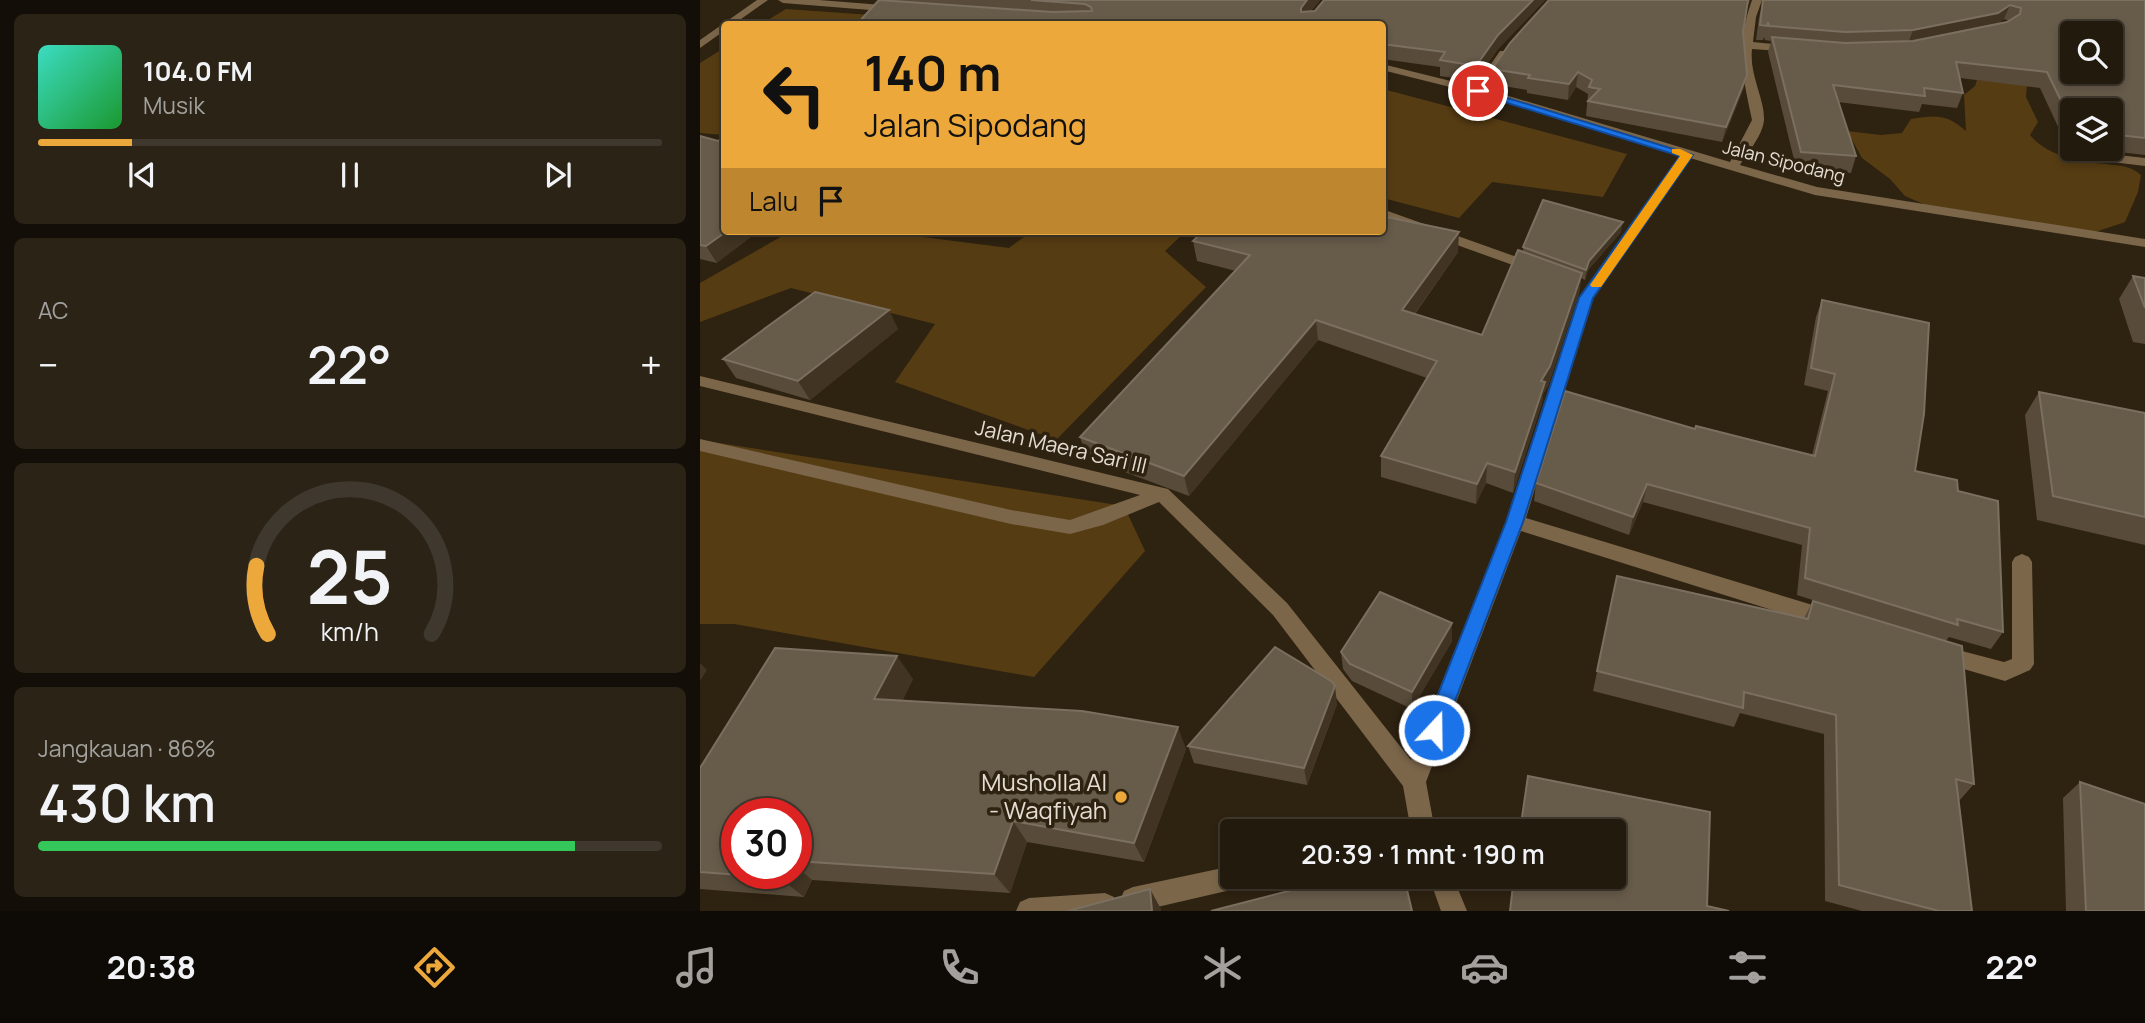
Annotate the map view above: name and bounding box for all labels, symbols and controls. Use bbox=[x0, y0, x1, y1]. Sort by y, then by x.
map controls bbox=[2060, 21, 2123, 161]
button: search bbox=[2060, 21, 2123, 84]
text: 140 m bbox=[864, 39, 1001, 106]
icon: left bbox=[749, 49, 840, 140]
text: 104.0 FM bbox=[143, 53, 253, 89]
pin bbox=[1448, 61, 1508, 121]
icon: arrive bbox=[1459, 72, 1497, 110]
text: Musik bbox=[143, 89, 205, 121]
button: layers bbox=[2060, 98, 2123, 161]
text: Jalan Sipodang bbox=[864, 103, 1087, 147]
street label: Jalan Sipodang bbox=[1720, 134, 1848, 188]
icon: previous bbox=[123, 156, 161, 194]
icon: pause bbox=[331, 156, 369, 194]
icon: next bbox=[539, 156, 577, 194]
icon: arrive bbox=[812, 182, 850, 220]
text: Lalu bbox=[749, 183, 798, 219]
text: AC bbox=[38, 294, 69, 326]
text: 22° bbox=[307, 329, 392, 400]
text: − bbox=[38, 338, 59, 390]
text: + bbox=[640, 338, 662, 390]
street label: Jalan Maera Sari III bbox=[973, 413, 1150, 479]
text: 25 bbox=[307, 526, 393, 626]
text: km/h bbox=[321, 613, 379, 648]
position arrow bbox=[1397, 693, 1471, 767]
text: Jangkauan · 86% bbox=[38, 732, 216, 764]
place label: Musholla Al - Waqfiyah bbox=[981, 765, 1107, 826]
text: 430 km bbox=[38, 767, 216, 838]
marker: Musholla Al - Waqfiyah bbox=[1113, 789, 1129, 805]
speed limit sign: 30 bbox=[721, 798, 812, 889]
text: 20:39 · 1 mnt · 190 m bbox=[1301, 836, 1545, 872]
icon: directions bbox=[410, 943, 459, 992]
icon: music bbox=[672, 943, 721, 992]
icon: phone bbox=[935, 943, 984, 992]
icon: climate bbox=[1198, 943, 1247, 992]
icon: car bbox=[1460, 943, 1509, 992]
icon: filters bbox=[1723, 943, 1772, 992]
text: 20:38 bbox=[107, 945, 196, 989]
text: 22° bbox=[1986, 945, 2038, 989]

